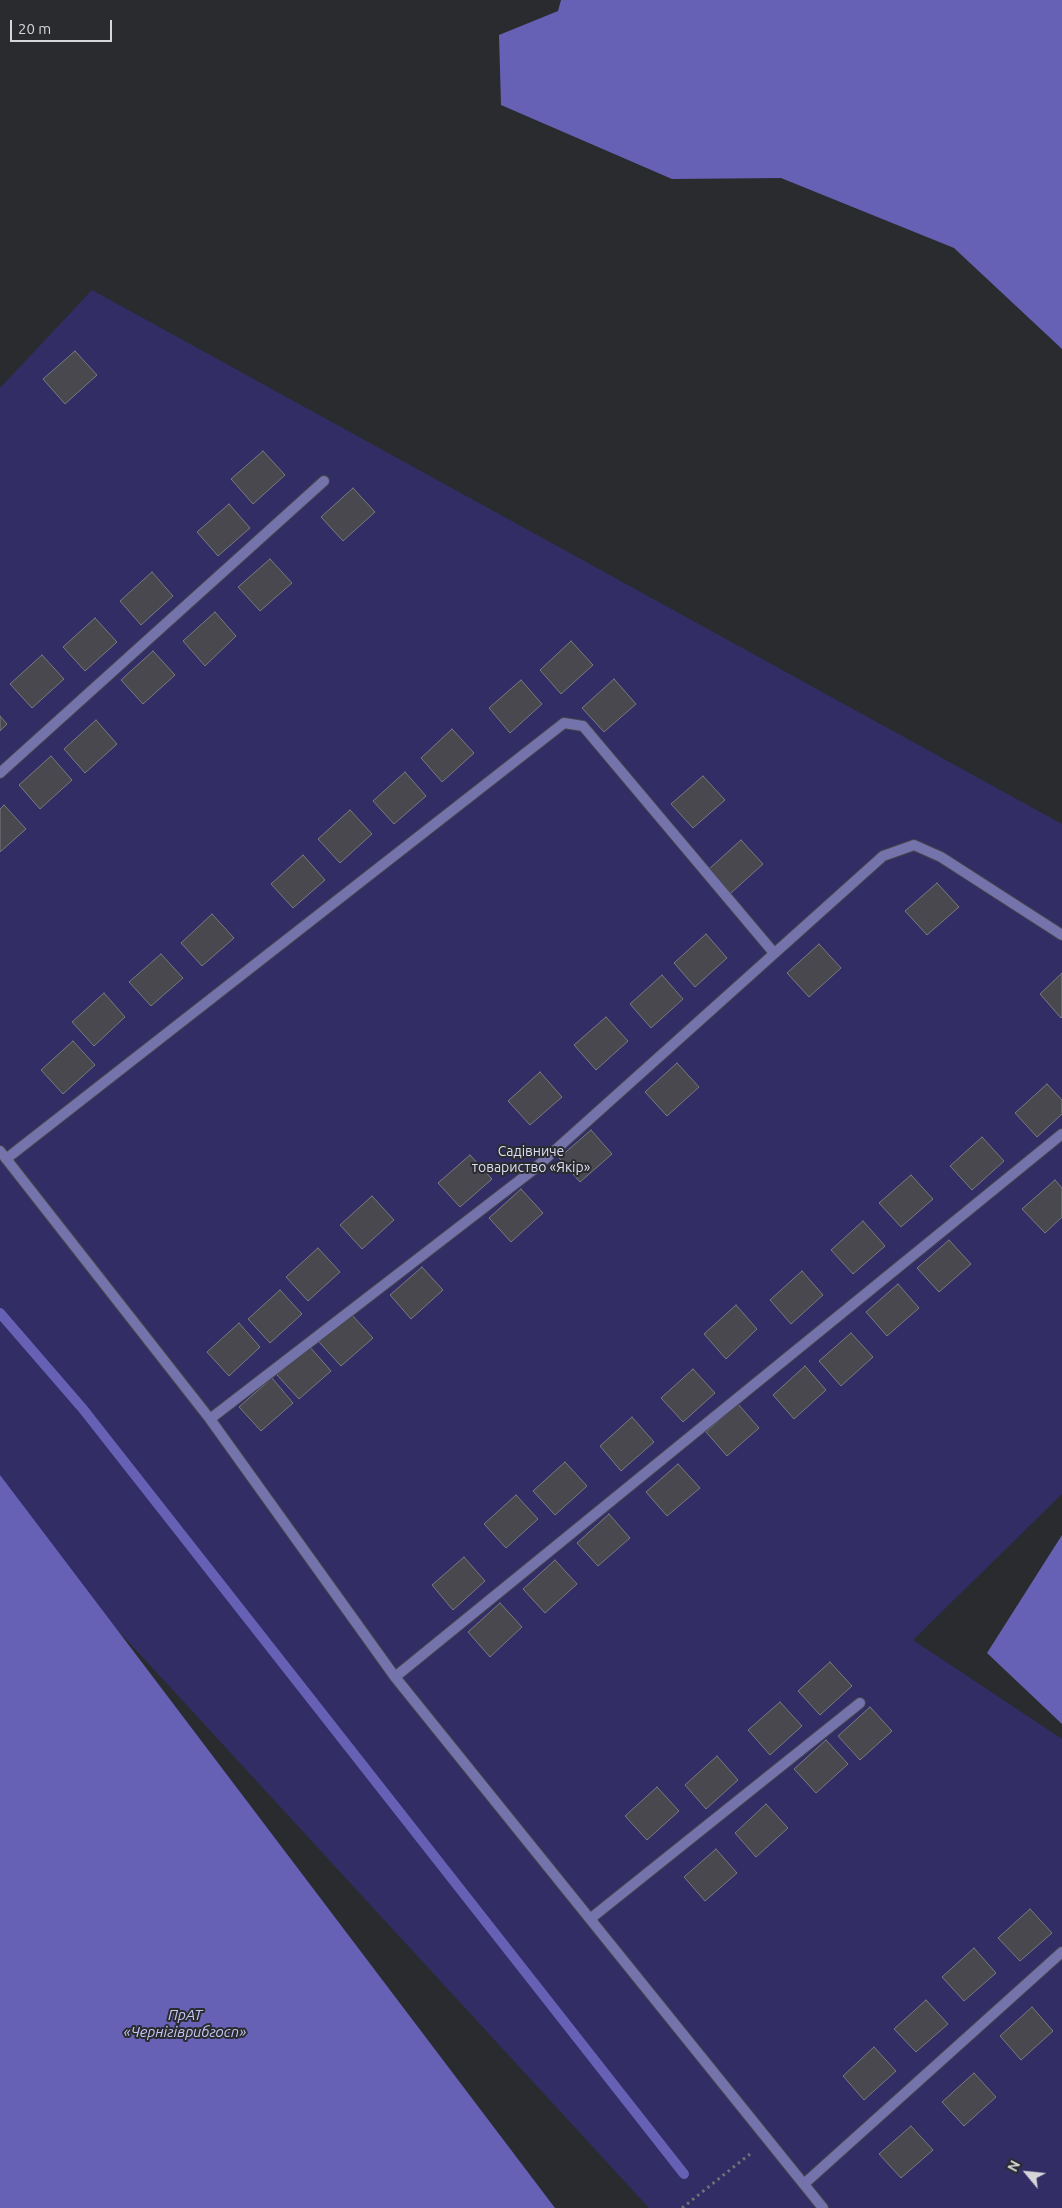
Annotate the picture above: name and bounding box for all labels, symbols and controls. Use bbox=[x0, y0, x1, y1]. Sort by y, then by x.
scale bar bbox=[12, 10, 115, 42]
text: 20 m bbox=[18, 20, 51, 37]
park label: Садівниче товариство «Якір» bbox=[472, 1143, 590, 1176]
water label: ПрАТ «Чернігіврибгосп» bbox=[123, 2006, 247, 2041]
north arrow bbox=[1002, 2148, 1052, 2198]
text: N bbox=[1004, 2158, 1023, 2174]

